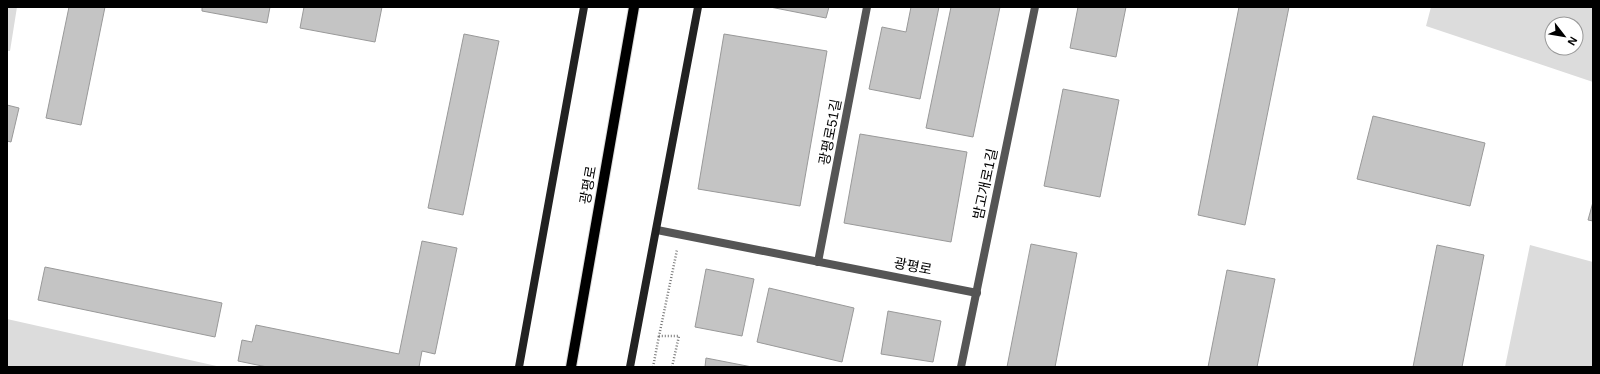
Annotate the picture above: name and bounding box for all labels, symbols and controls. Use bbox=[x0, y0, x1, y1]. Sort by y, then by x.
north arrow bbox=[1544, 16, 1584, 56]
text: N bbox=[1565, 35, 1580, 48]
street label: 광평로51길 bbox=[816, 98, 844, 166]
street label: 밤고개로1길 bbox=[970, 147, 1000, 221]
street label: 광평로 bbox=[577, 164, 599, 205]
street label: 광평로 bbox=[893, 254, 934, 278]

